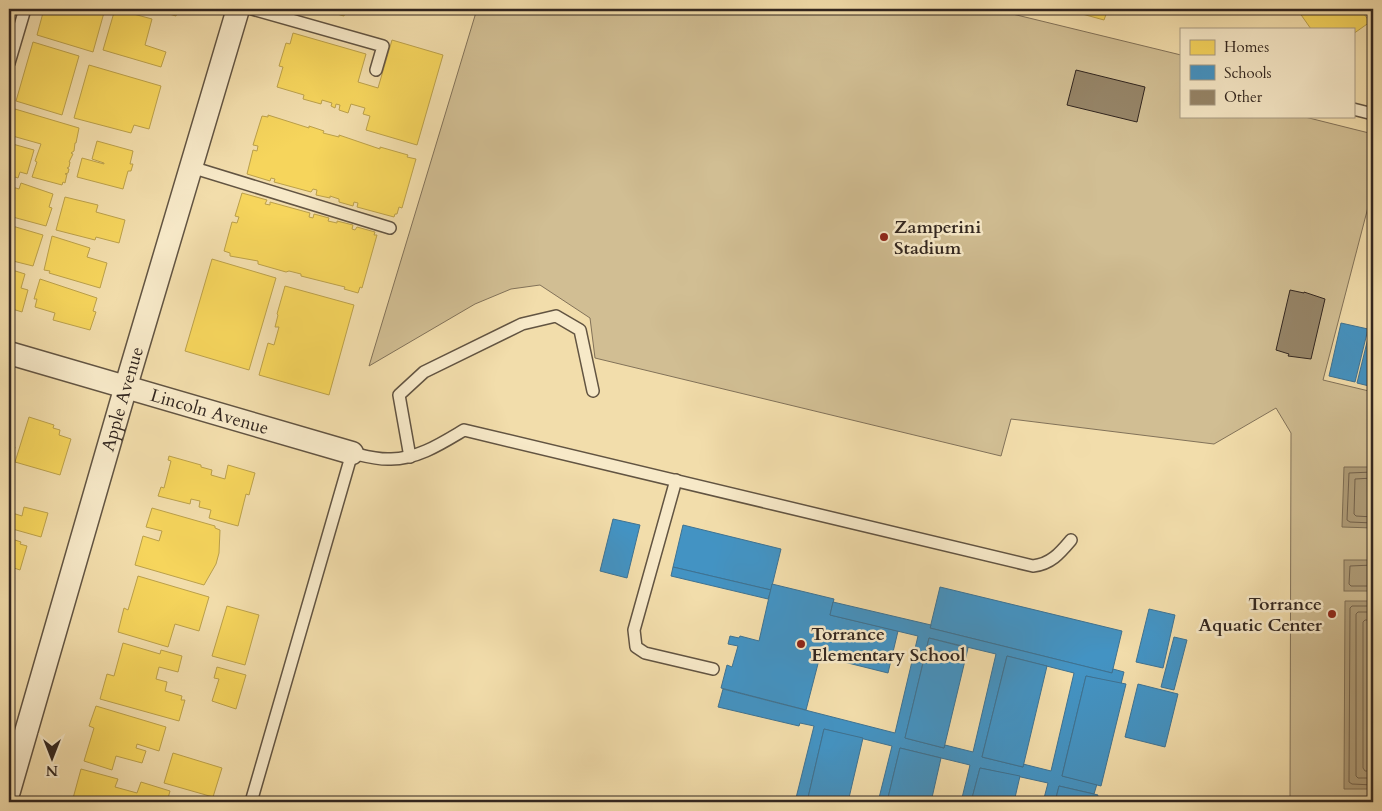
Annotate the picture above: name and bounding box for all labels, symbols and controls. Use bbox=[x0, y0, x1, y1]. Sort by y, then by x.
legend bbox=[1180, 28, 1354, 118]
text: Homes bbox=[1224, 37, 1269, 57]
text: Schools bbox=[1224, 63, 1272, 83]
text: Other bbox=[1224, 87, 1263, 107]
place label: Zamperini Stadium bbox=[894, 215, 981, 261]
marker: Zamperini Stadium bbox=[878, 231, 890, 243]
street label: Apple Avenue bbox=[95, 344, 150, 454]
street label: Lincoln Avenue bbox=[147, 382, 272, 441]
place label: Torrance Aquatic Center bbox=[1199, 592, 1323, 638]
marker: Torrance Aquatic Center bbox=[1326, 608, 1338, 620]
place label: Torrance Elementary School bbox=[811, 622, 965, 668]
marker: Torrance Elementary School bbox=[795, 638, 807, 650]
north arrow bbox=[28, 734, 78, 784]
text: N bbox=[46, 761, 58, 780]

